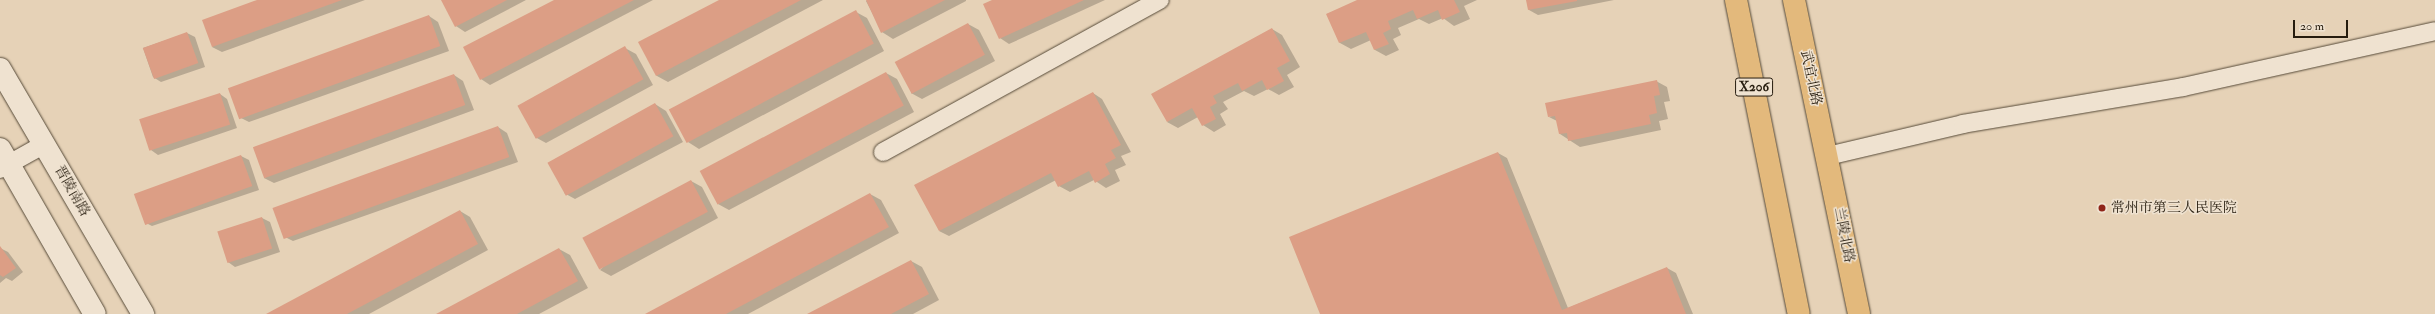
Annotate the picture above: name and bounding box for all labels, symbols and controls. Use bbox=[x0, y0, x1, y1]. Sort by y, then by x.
scale bar bbox=[2295, 12, 2350, 38]
text: 20 m bbox=[2300, 19, 2324, 34]
street label: 武宜北路 bbox=[1797, 49, 1825, 107]
road number: X206 bbox=[1735, 76, 1773, 98]
street label: 晋陵南路 bbox=[51, 163, 93, 219]
place label: 常州市第三人民医院 bbox=[2111, 200, 2237, 216]
marker: 常州市第三人民医院 bbox=[2096, 202, 2108, 214]
street label: 兰陵北路 bbox=[1830, 206, 1858, 264]

